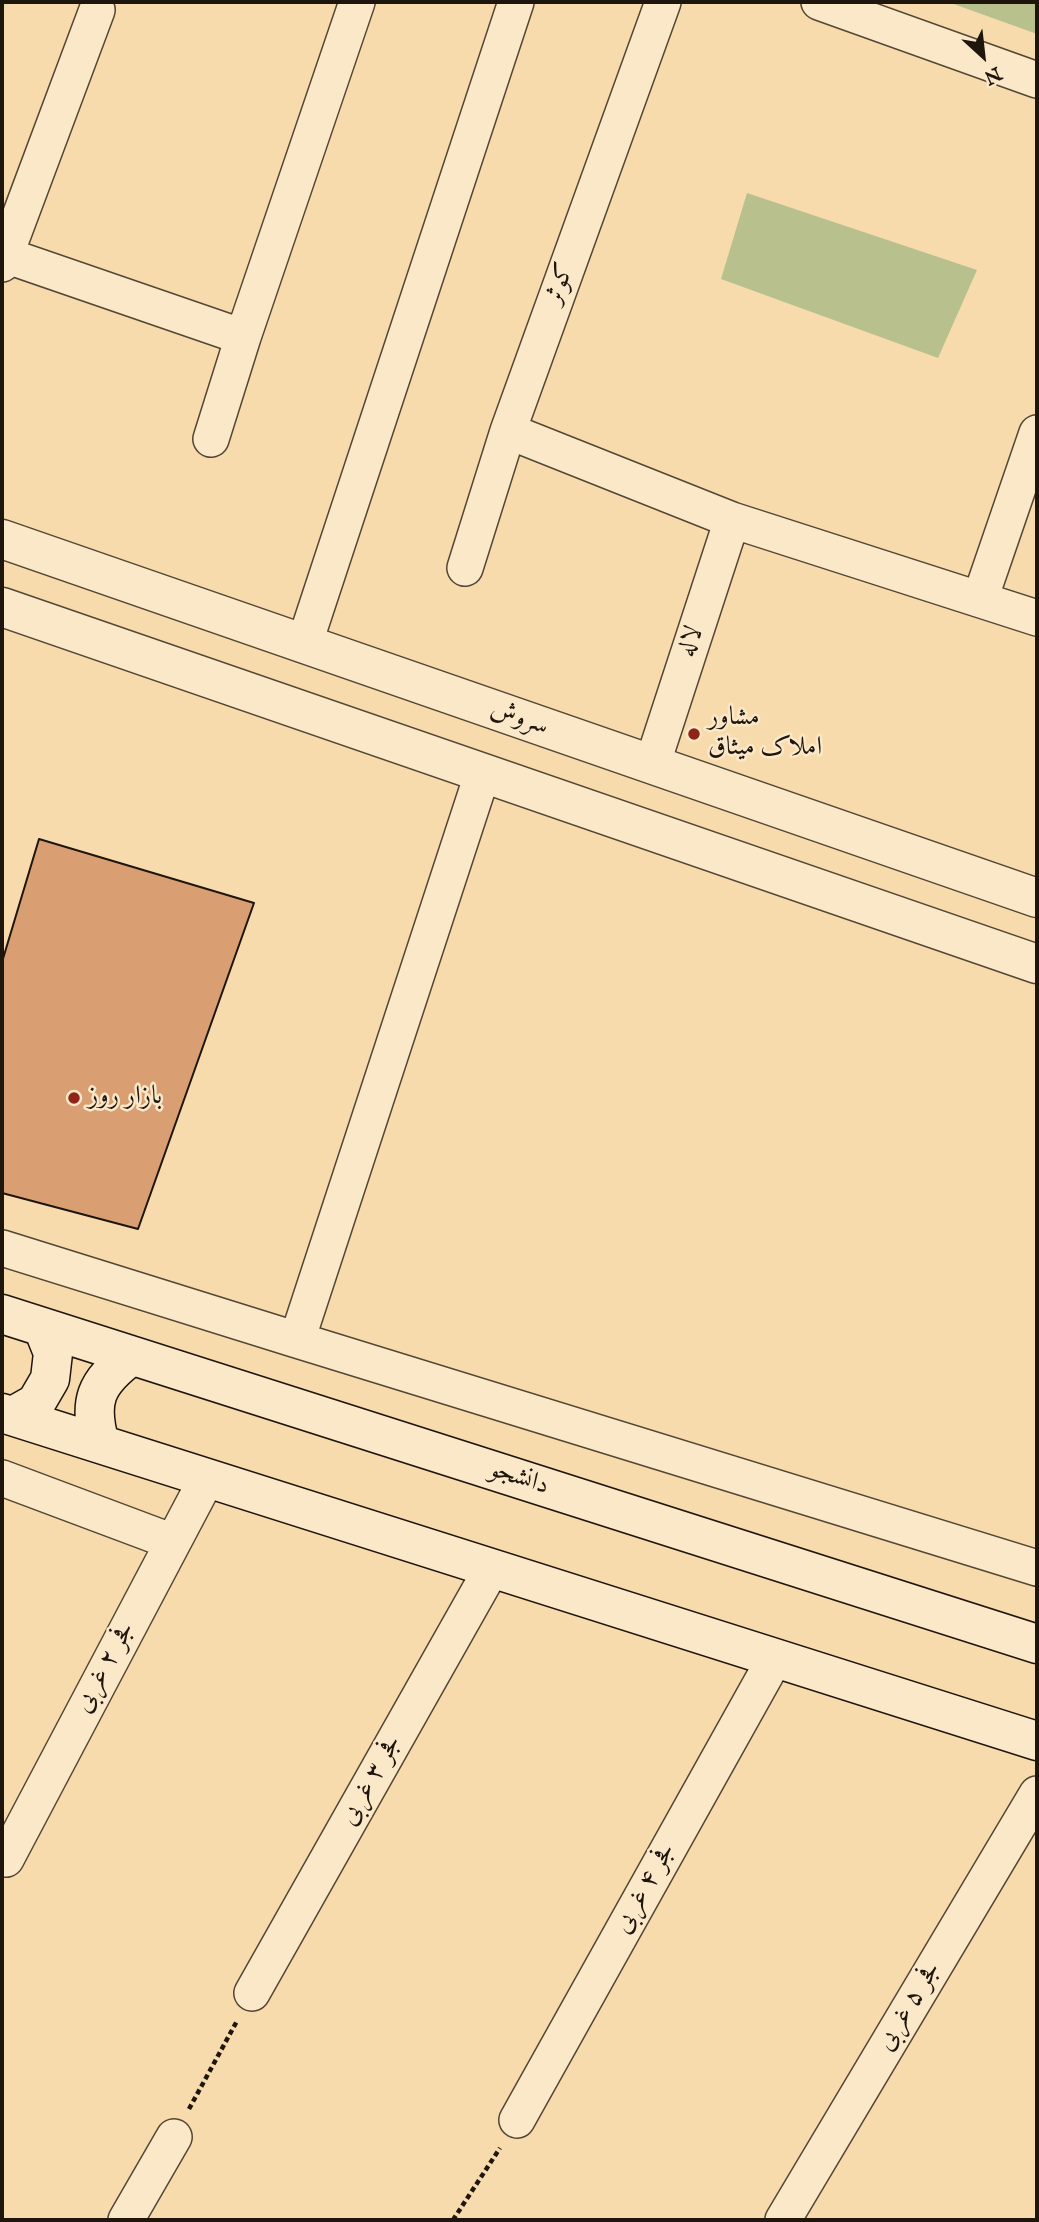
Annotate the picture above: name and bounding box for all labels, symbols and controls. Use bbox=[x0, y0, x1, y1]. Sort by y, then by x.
north arrow bbox=[948, 21, 1018, 91]
text: N bbox=[980, 60, 1005, 89]
street label: کوثر bbox=[539, 259, 583, 309]
street label: لاله bbox=[672, 623, 712, 661]
street label: سروش bbox=[486, 695, 552, 743]
place label: مشاور املاک میثاق bbox=[708, 703, 822, 764]
marker: مشاور املاک میثاق bbox=[686, 726, 702, 742]
place label: بازار روز bbox=[88, 1082, 162, 1114]
marker: بازار روز bbox=[66, 1090, 82, 1106]
street label: دانشجو bbox=[485, 1455, 553, 1503]
street label: فجر ۲ غربی bbox=[69, 1617, 143, 1719]
street label: فجر ۳ غربی bbox=[334, 1730, 410, 1832]
street label: فجر ۴ غربی bbox=[608, 1838, 684, 1940]
street label: فجر ۵ غربی bbox=[871, 1957, 949, 2057]

